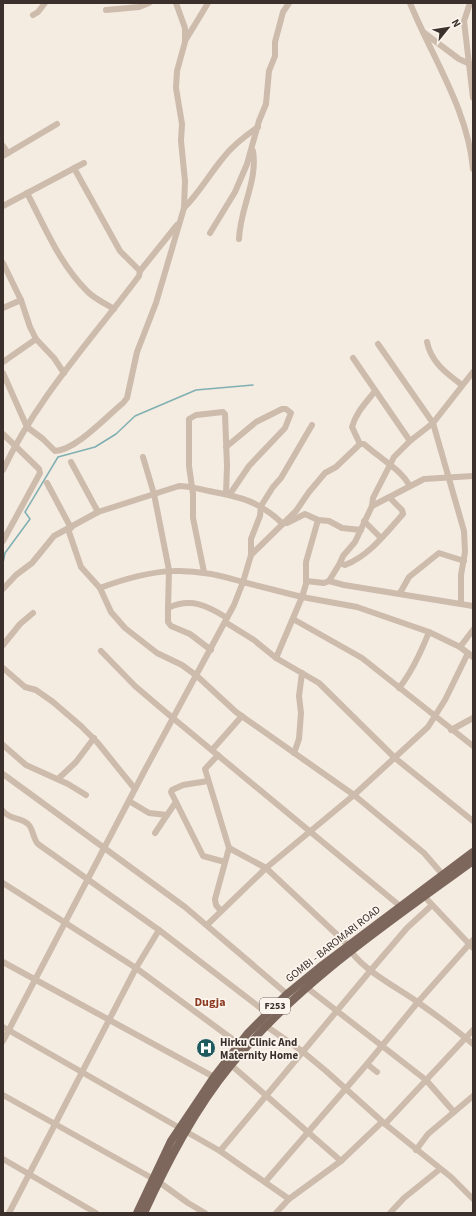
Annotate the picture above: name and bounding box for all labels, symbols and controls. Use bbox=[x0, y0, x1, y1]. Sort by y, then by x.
north arrow bbox=[428, 8, 468, 48]
text: N bbox=[448, 16, 465, 30]
street label: GOMBI - BAROMARI ROAD bbox=[282, 902, 384, 986]
district label: Dugja bbox=[194, 994, 226, 1011]
road number: F253 bbox=[260, 998, 290, 1014]
place label: Hirku Clinic And Maternity Home bbox=[220, 1035, 298, 1063]
hospital icon: Hirku Clinic And Maternity Home bbox=[195, 1037, 217, 1059]

